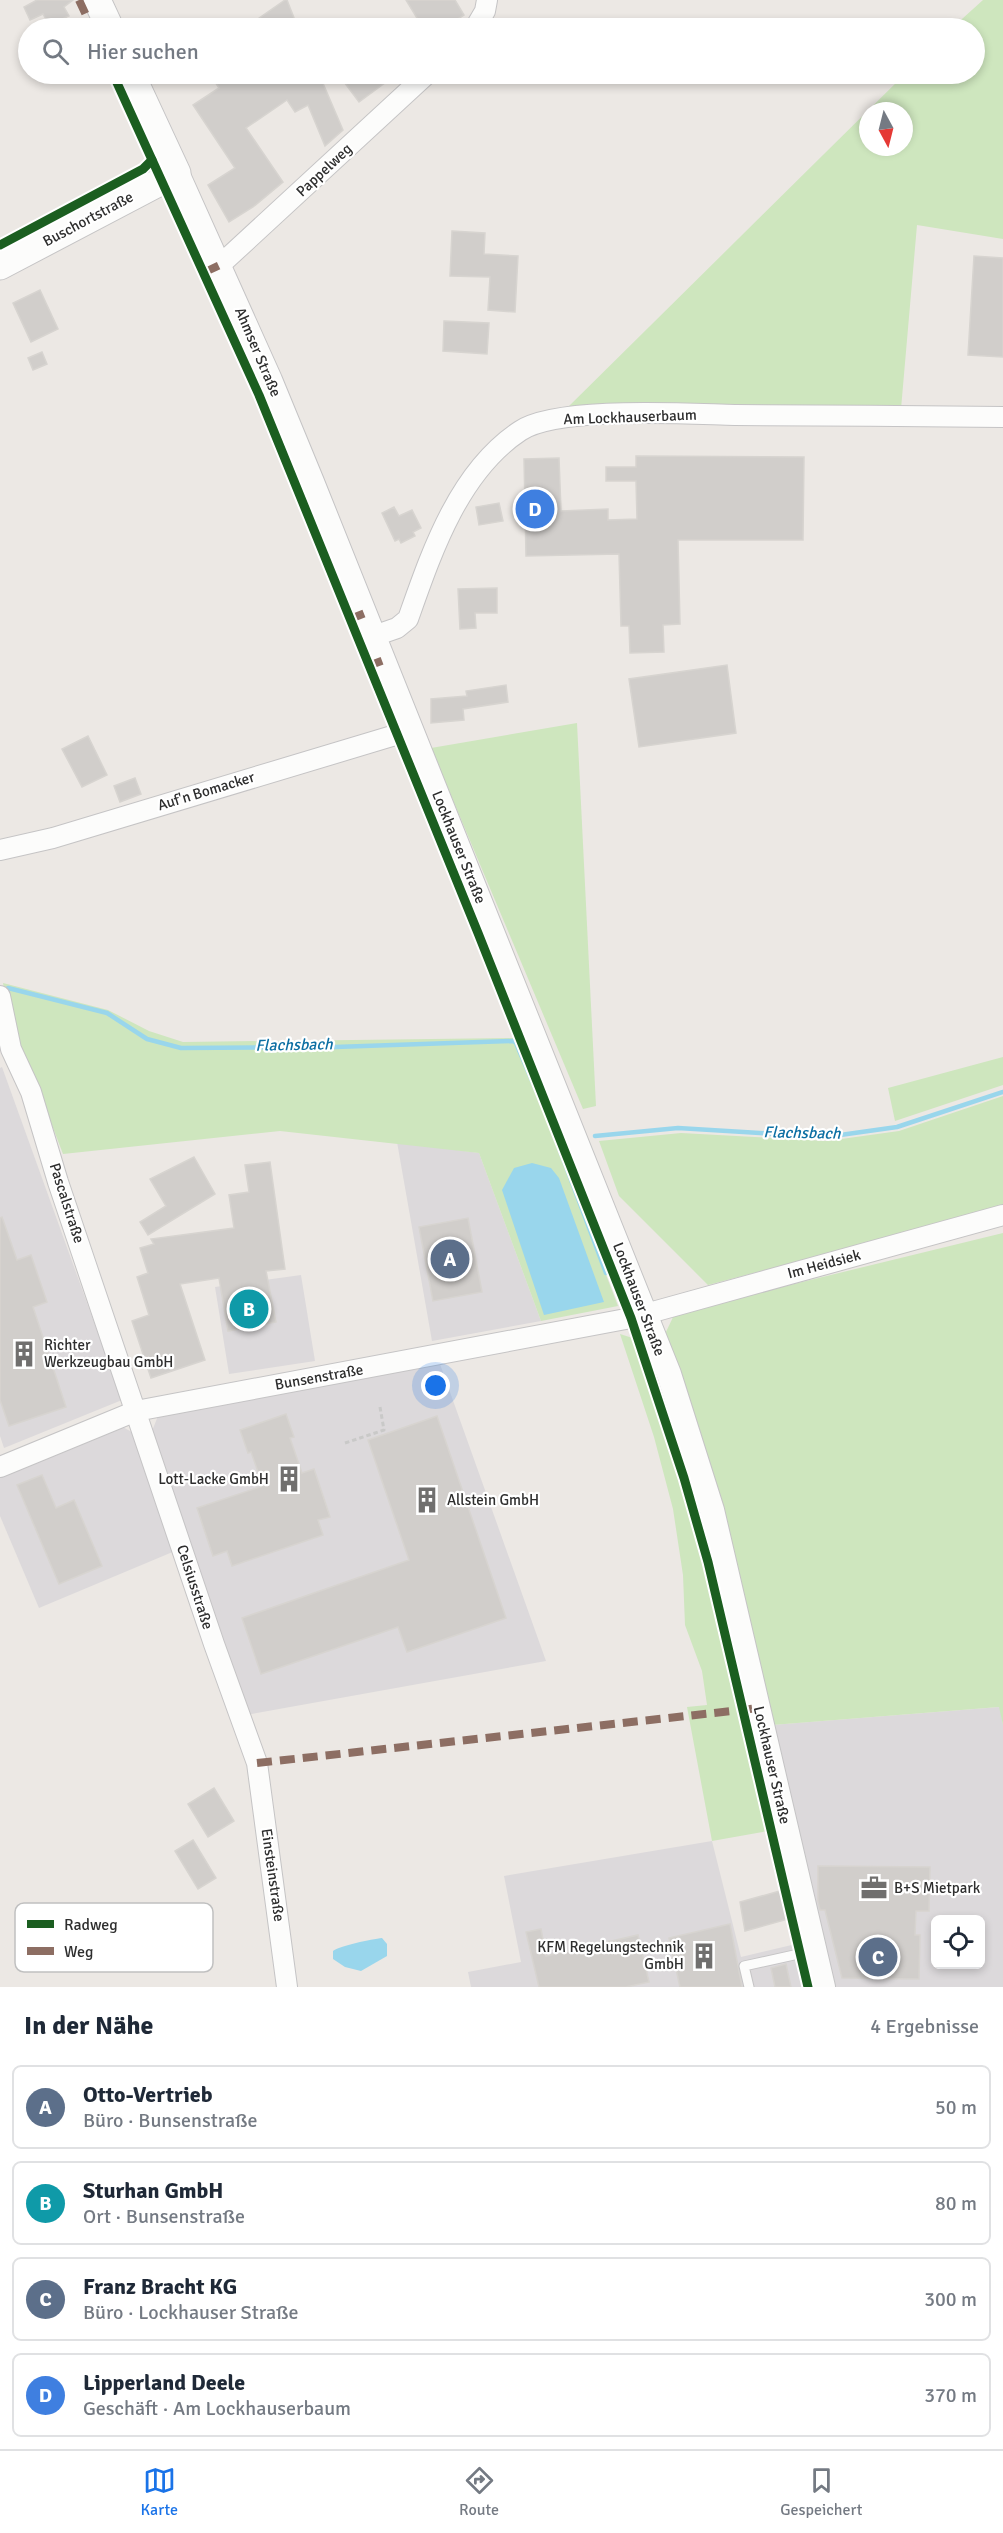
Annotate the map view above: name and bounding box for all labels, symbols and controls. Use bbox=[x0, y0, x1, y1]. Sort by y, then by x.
search box bbox=[18, 18, 985, 84]
icon: search bbox=[39, 35, 72, 68]
text: Hier suchen bbox=[87, 38, 199, 65]
north arrow bbox=[859, 102, 913, 156]
street label: Pappelweg bbox=[292, 140, 356, 200]
street label: Buschortstraße bbox=[40, 188, 136, 250]
street label: Ahmser Straße bbox=[231, 304, 285, 400]
street label: Am Lockhauserbaum bbox=[563, 406, 697, 428]
pin: D bbox=[516, 486, 554, 532]
street label: Auf'n Bomacker bbox=[155, 768, 257, 814]
street label: Lockhauser Straße bbox=[428, 788, 490, 906]
water label: Flachsbach bbox=[255, 1034, 334, 1056]
water label: Flachsbach bbox=[763, 1122, 842, 1144]
street label: Pascalstraße bbox=[46, 1161, 88, 1245]
pin: A bbox=[430, 1236, 470, 1282]
street label: Lockhauser Straße bbox=[609, 1240, 669, 1358]
street label: Im Heidsiek bbox=[785, 1245, 863, 1282]
pin: B bbox=[230, 1286, 268, 1332]
place label: Richter Werkzeugbau GmbH bbox=[44, 1336, 173, 1371]
building icon: Richter Werkzeugbau GmbH bbox=[9, 1339, 39, 1369]
street label: Bunsenstraße bbox=[273, 1360, 365, 1394]
your location bbox=[421, 1371, 450, 1400]
building icon: Lott-Lacke GmbH bbox=[274, 1464, 304, 1494]
place label: Lott-Lacke GmbH bbox=[158, 1470, 269, 1488]
building icon: Allstein GmbH bbox=[412, 1485, 442, 1515]
place label: Allstein GmbH bbox=[447, 1491, 539, 1509]
street label: Celsiusstraße bbox=[173, 1542, 217, 1632]
street label: Lockhauser Straße bbox=[750, 1704, 794, 1826]
street label: Einsteinstraße bbox=[258, 1827, 288, 1923]
office icon: B+S Mietpark bbox=[859, 1873, 889, 1903]
place label: B+S Mietpark bbox=[894, 1879, 981, 1897]
legend bbox=[15, 1903, 213, 1972]
text: Radweg bbox=[64, 1915, 118, 1935]
map controls bbox=[931, 1915, 985, 1969]
button: locate bbox=[931, 1915, 985, 1969]
pin: C bbox=[858, 1934, 898, 1980]
place label: KFM Regelungstechnik GmbH bbox=[537, 1938, 684, 1973]
building icon: KFM Regelungstechnik GmbH bbox=[689, 1941, 719, 1971]
text: Weg bbox=[64, 1942, 93, 1962]
text: In der Nähe bbox=[24, 2010, 154, 2042]
text: 4 Ergebnisse bbox=[870, 2014, 979, 2039]
text: Otto-Vertrieb bbox=[83, 2081, 213, 2108]
text: A bbox=[39, 2095, 52, 2120]
text: 50 m bbox=[935, 2095, 977, 2120]
text: Büro · Bunsenstraße bbox=[83, 2108, 258, 2133]
text: Sturhan GmbH bbox=[83, 2177, 223, 2204]
text: B bbox=[39, 2191, 52, 2216]
text: 80 m bbox=[935, 2191, 977, 2216]
text: Ort · Bunsenstraße bbox=[83, 2204, 245, 2229]
text: Franz Bracht KG bbox=[83, 2273, 237, 2300]
text: C bbox=[39, 2287, 52, 2312]
text: 300 m bbox=[924, 2287, 977, 2312]
text: Büro · Lockhauser Straße bbox=[83, 2300, 299, 2325]
text: Lipperland Deele bbox=[83, 2369, 245, 2396]
text: D bbox=[39, 2383, 52, 2408]
text: 370 m bbox=[924, 2383, 977, 2408]
text: Geschäft · Am Lockhauserbaum bbox=[83, 2396, 351, 2421]
tab: Karte bbox=[141, 2464, 178, 2520]
tab: Route bbox=[459, 2464, 499, 2520]
tab: Gespeichert bbox=[780, 2464, 862, 2520]

